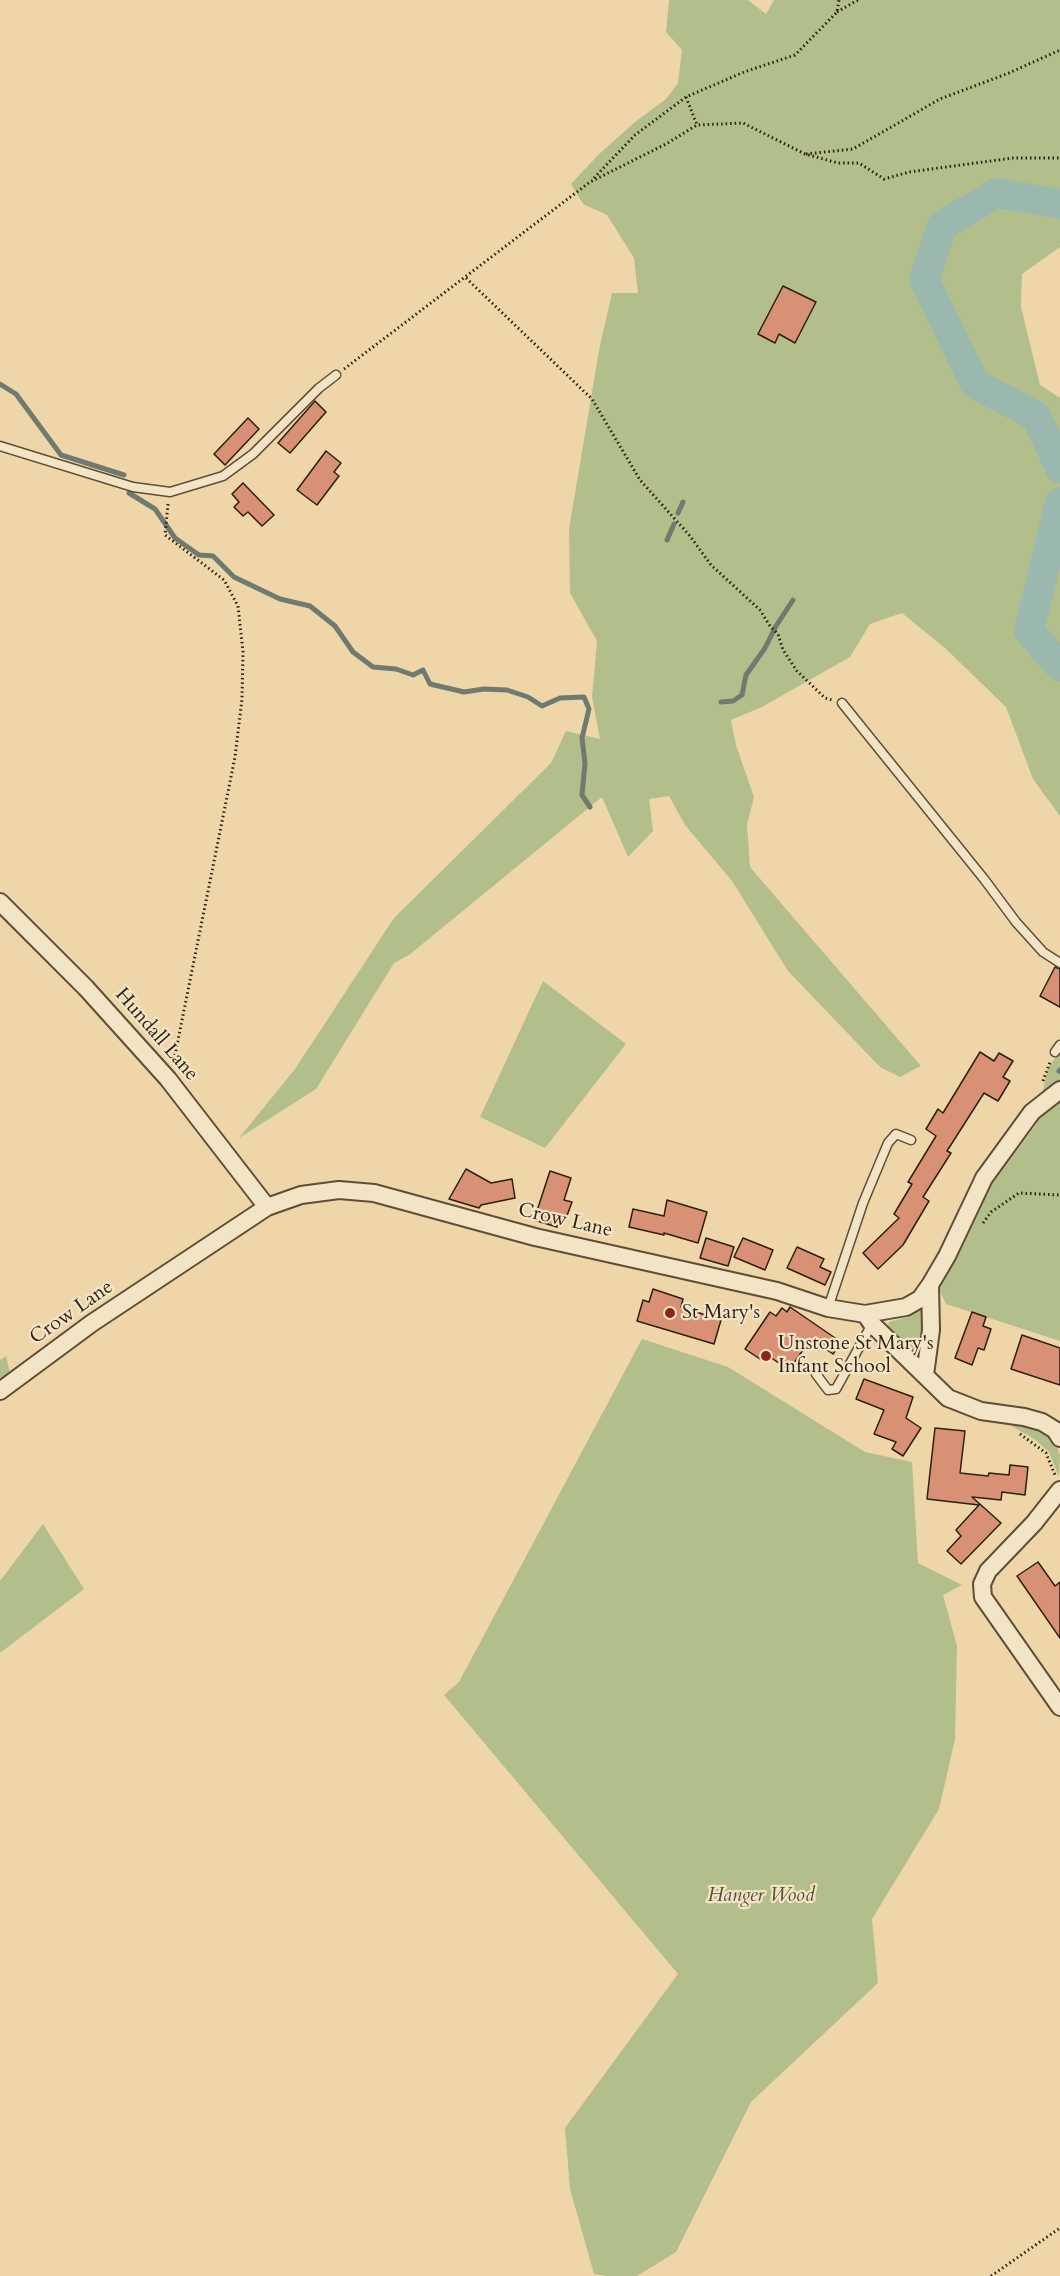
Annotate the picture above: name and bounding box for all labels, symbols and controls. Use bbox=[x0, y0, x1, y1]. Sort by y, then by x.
street label: Hundall Lane bbox=[109, 984, 203, 1086]
street label: Crow Lane bbox=[516, 1199, 614, 1243]
street label: Crow Lane bbox=[26, 1276, 118, 1350]
place label: St Mary's bbox=[682, 1301, 760, 1325]
marker: St Mary's bbox=[663, 1306, 677, 1320]
place label: Unstone St Mary's Infant School bbox=[778, 1332, 934, 1379]
marker: Unstone St Mary's Infant School bbox=[759, 1349, 773, 1363]
park label: Hanger Wood bbox=[707, 1884, 815, 1908]

